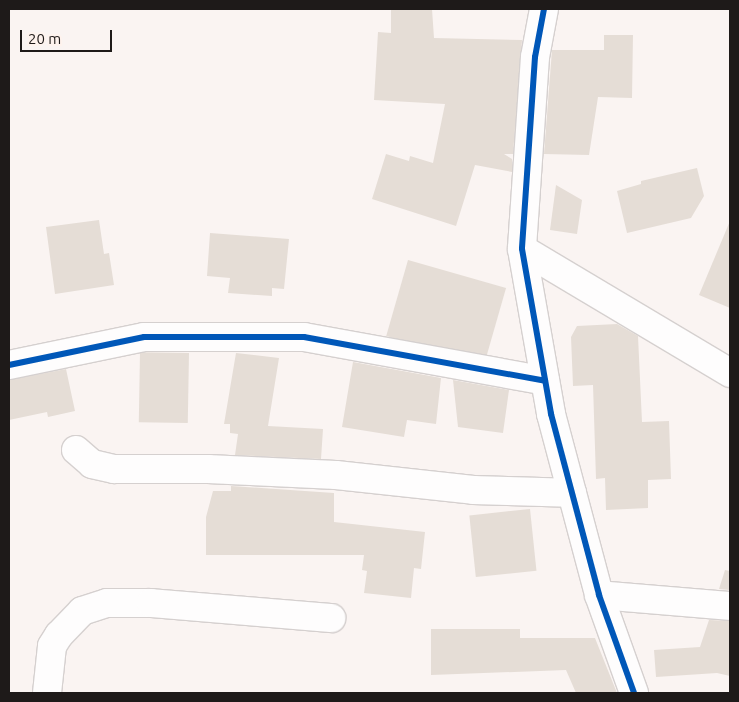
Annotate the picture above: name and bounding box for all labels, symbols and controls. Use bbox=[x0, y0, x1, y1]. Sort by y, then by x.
scale bar bbox=[22, 20, 115, 52]
text: 20 m bbox=[28, 30, 61, 47]

